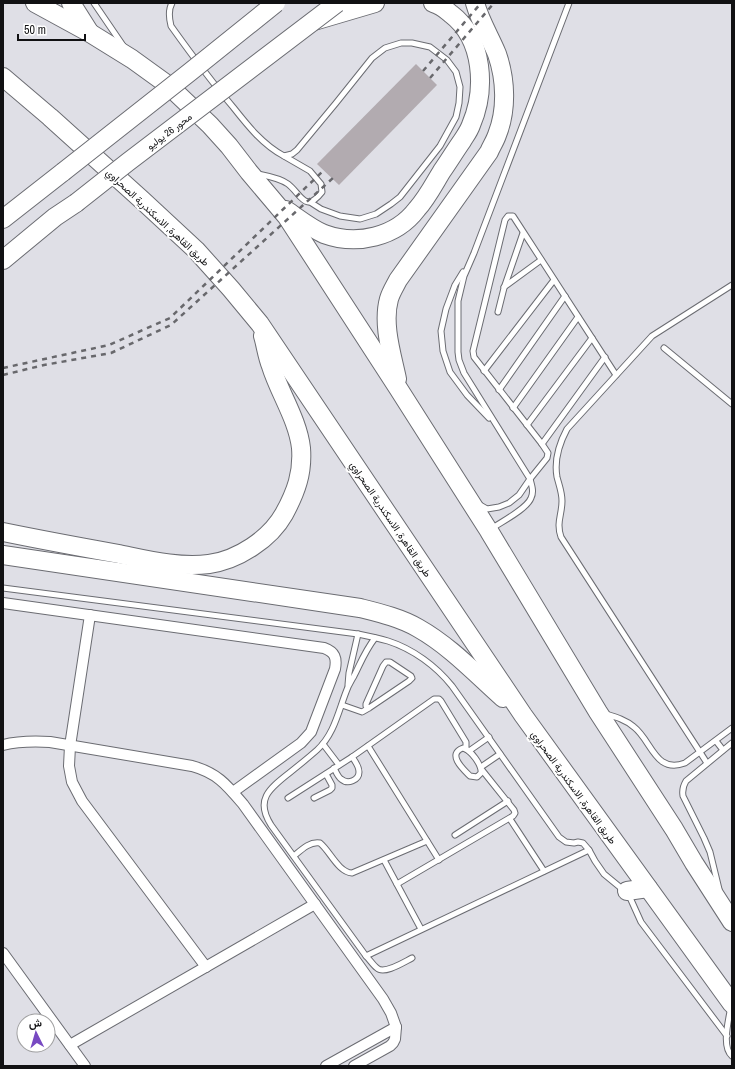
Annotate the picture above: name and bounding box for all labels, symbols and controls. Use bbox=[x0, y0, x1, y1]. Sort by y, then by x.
scale bar bbox=[18, 16, 85, 42]
text: 50 m bbox=[24, 22, 46, 38]
street label: محور 26 يوليو bbox=[144, 110, 195, 153]
street label: طريق القاهرة, الاسكندرية الصحراوي bbox=[102, 166, 212, 271]
street label: طريق القاهرة, الاسكندرية الصحراوي bbox=[345, 459, 434, 581]
street label: طريق القاهرة, الاسكندرية الصحراوي bbox=[527, 728, 619, 848]
north arrow bbox=[16, 1013, 56, 1053]
text: ش bbox=[28, 1015, 42, 1031]

